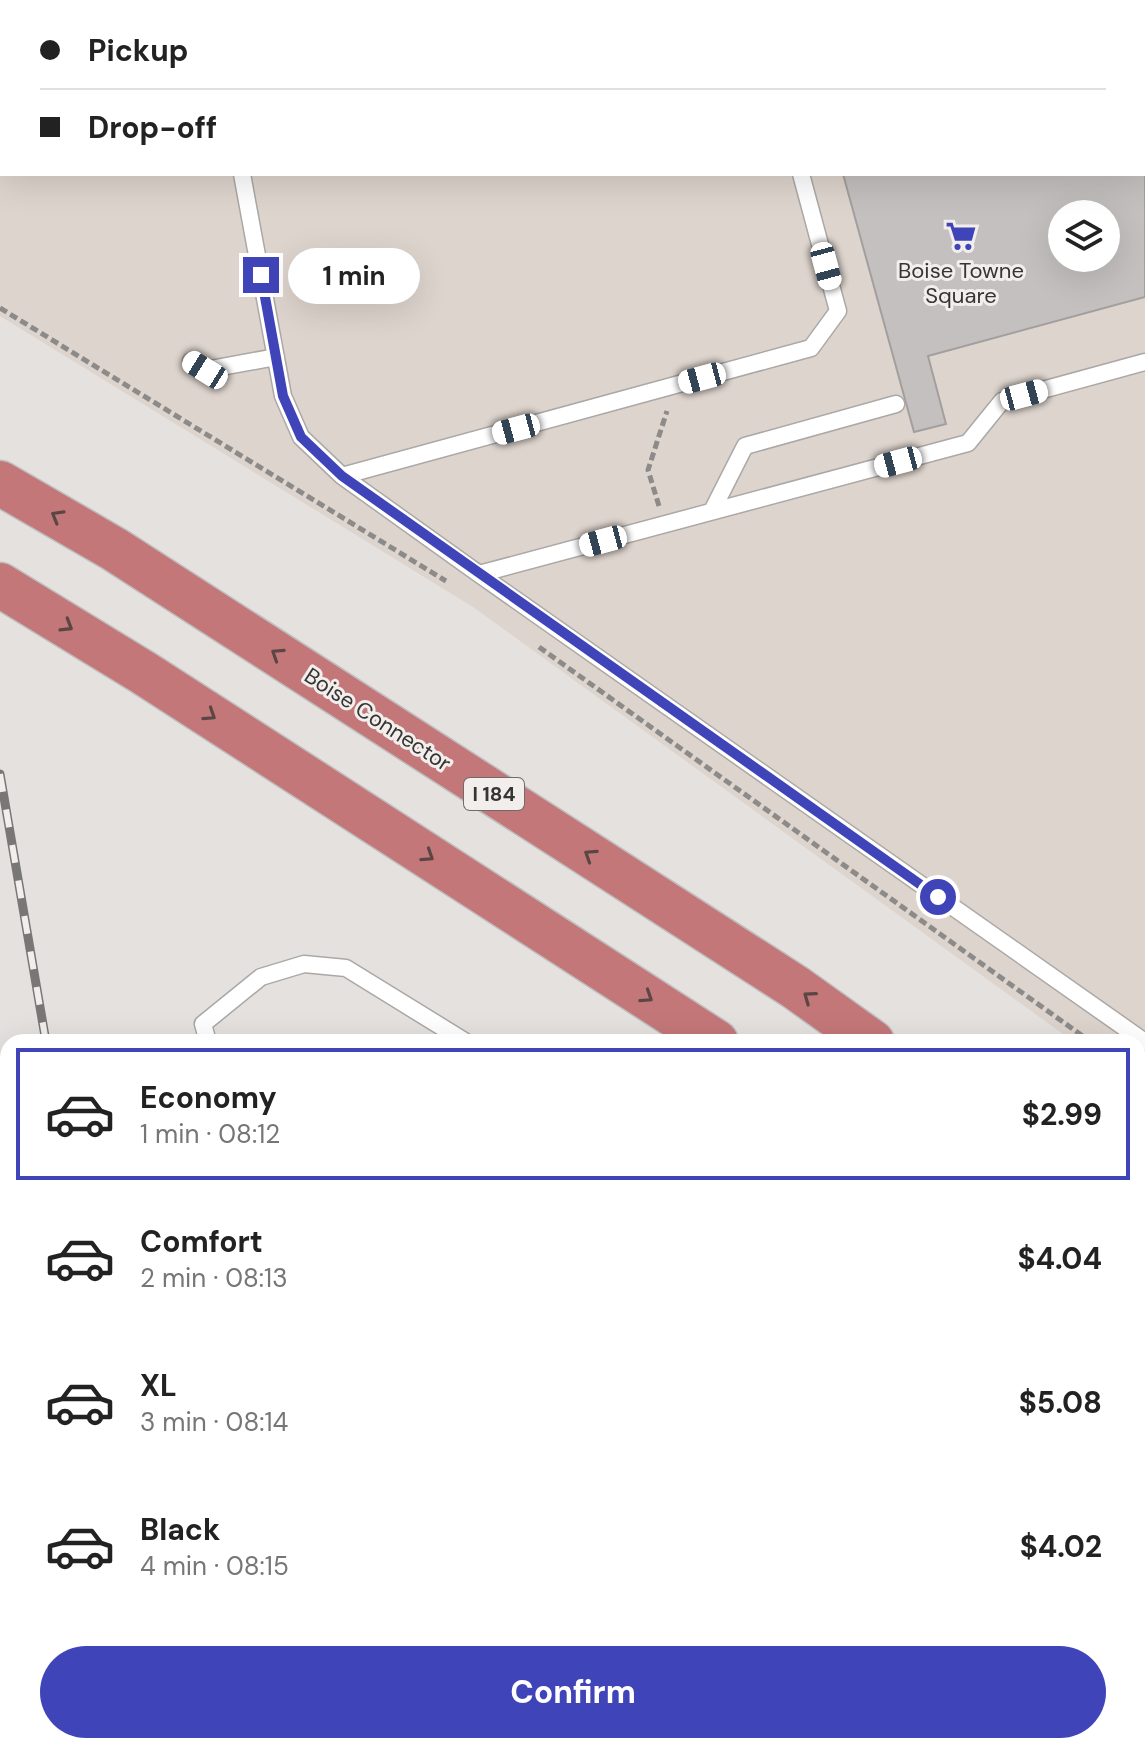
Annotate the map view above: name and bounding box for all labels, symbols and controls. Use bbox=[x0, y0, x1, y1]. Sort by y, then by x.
text: Pickup bbox=[88, 31, 188, 70]
text: Drop-off bbox=[88, 108, 217, 147]
map controls bbox=[1048, 200, 1120, 272]
button: layers bbox=[1048, 200, 1120, 272]
supermarket icon: Boise Towne Square bbox=[944, 219, 978, 253]
car bbox=[808, 240, 844, 292]
callout: 1 min bbox=[289, 247, 421, 303]
place label: Boise Towne Square bbox=[898, 256, 1024, 310]
route end bbox=[243, 257, 279, 293]
text: 1 min bbox=[322, 259, 386, 293]
car bbox=[178, 347, 232, 393]
car bbox=[676, 360, 728, 396]
car bbox=[998, 377, 1050, 413]
car bbox=[490, 411, 542, 447]
car bbox=[872, 444, 924, 480]
one-way arrow bbox=[51, 510, 66, 526]
car bbox=[577, 523, 629, 559]
one-way arrow bbox=[58, 616, 73, 632]
one-way arrow bbox=[272, 649, 286, 664]
street label: Boise Connector bbox=[299, 661, 457, 778]
one-way arrow bbox=[201, 705, 215, 720]
road number: I 184 bbox=[464, 778, 524, 810]
one-way arrow bbox=[419, 846, 434, 861]
one-way arrow bbox=[585, 850, 599, 865]
route start bbox=[920, 879, 956, 915]
one-way arrow bbox=[638, 987, 652, 1002]
one-way arrow bbox=[803, 992, 817, 1006]
icon: car bbox=[44, 1078, 116, 1150]
text: Economy bbox=[140, 1078, 277, 1117]
text: $2.99 bbox=[1022, 1095, 1102, 1134]
text: 1 min · 08:12 bbox=[140, 1117, 280, 1151]
icon: car bbox=[44, 1222, 116, 1294]
text: Comfort bbox=[140, 1222, 263, 1261]
text: $4.04 bbox=[1017, 1239, 1102, 1278]
text: 2 min · 08:13 bbox=[140, 1261, 288, 1295]
icon: car bbox=[44, 1366, 116, 1438]
text: XL bbox=[140, 1366, 177, 1405]
text: $5.08 bbox=[1019, 1383, 1102, 1422]
text: 3 min · 08:14 bbox=[140, 1405, 288, 1439]
icon: car bbox=[44, 1510, 116, 1582]
text: Black bbox=[140, 1510, 220, 1549]
text: $4.02 bbox=[1020, 1527, 1102, 1566]
text: 4 min · 08:15 bbox=[140, 1549, 289, 1583]
button: Confirm bbox=[40, 1646, 1106, 1738]

